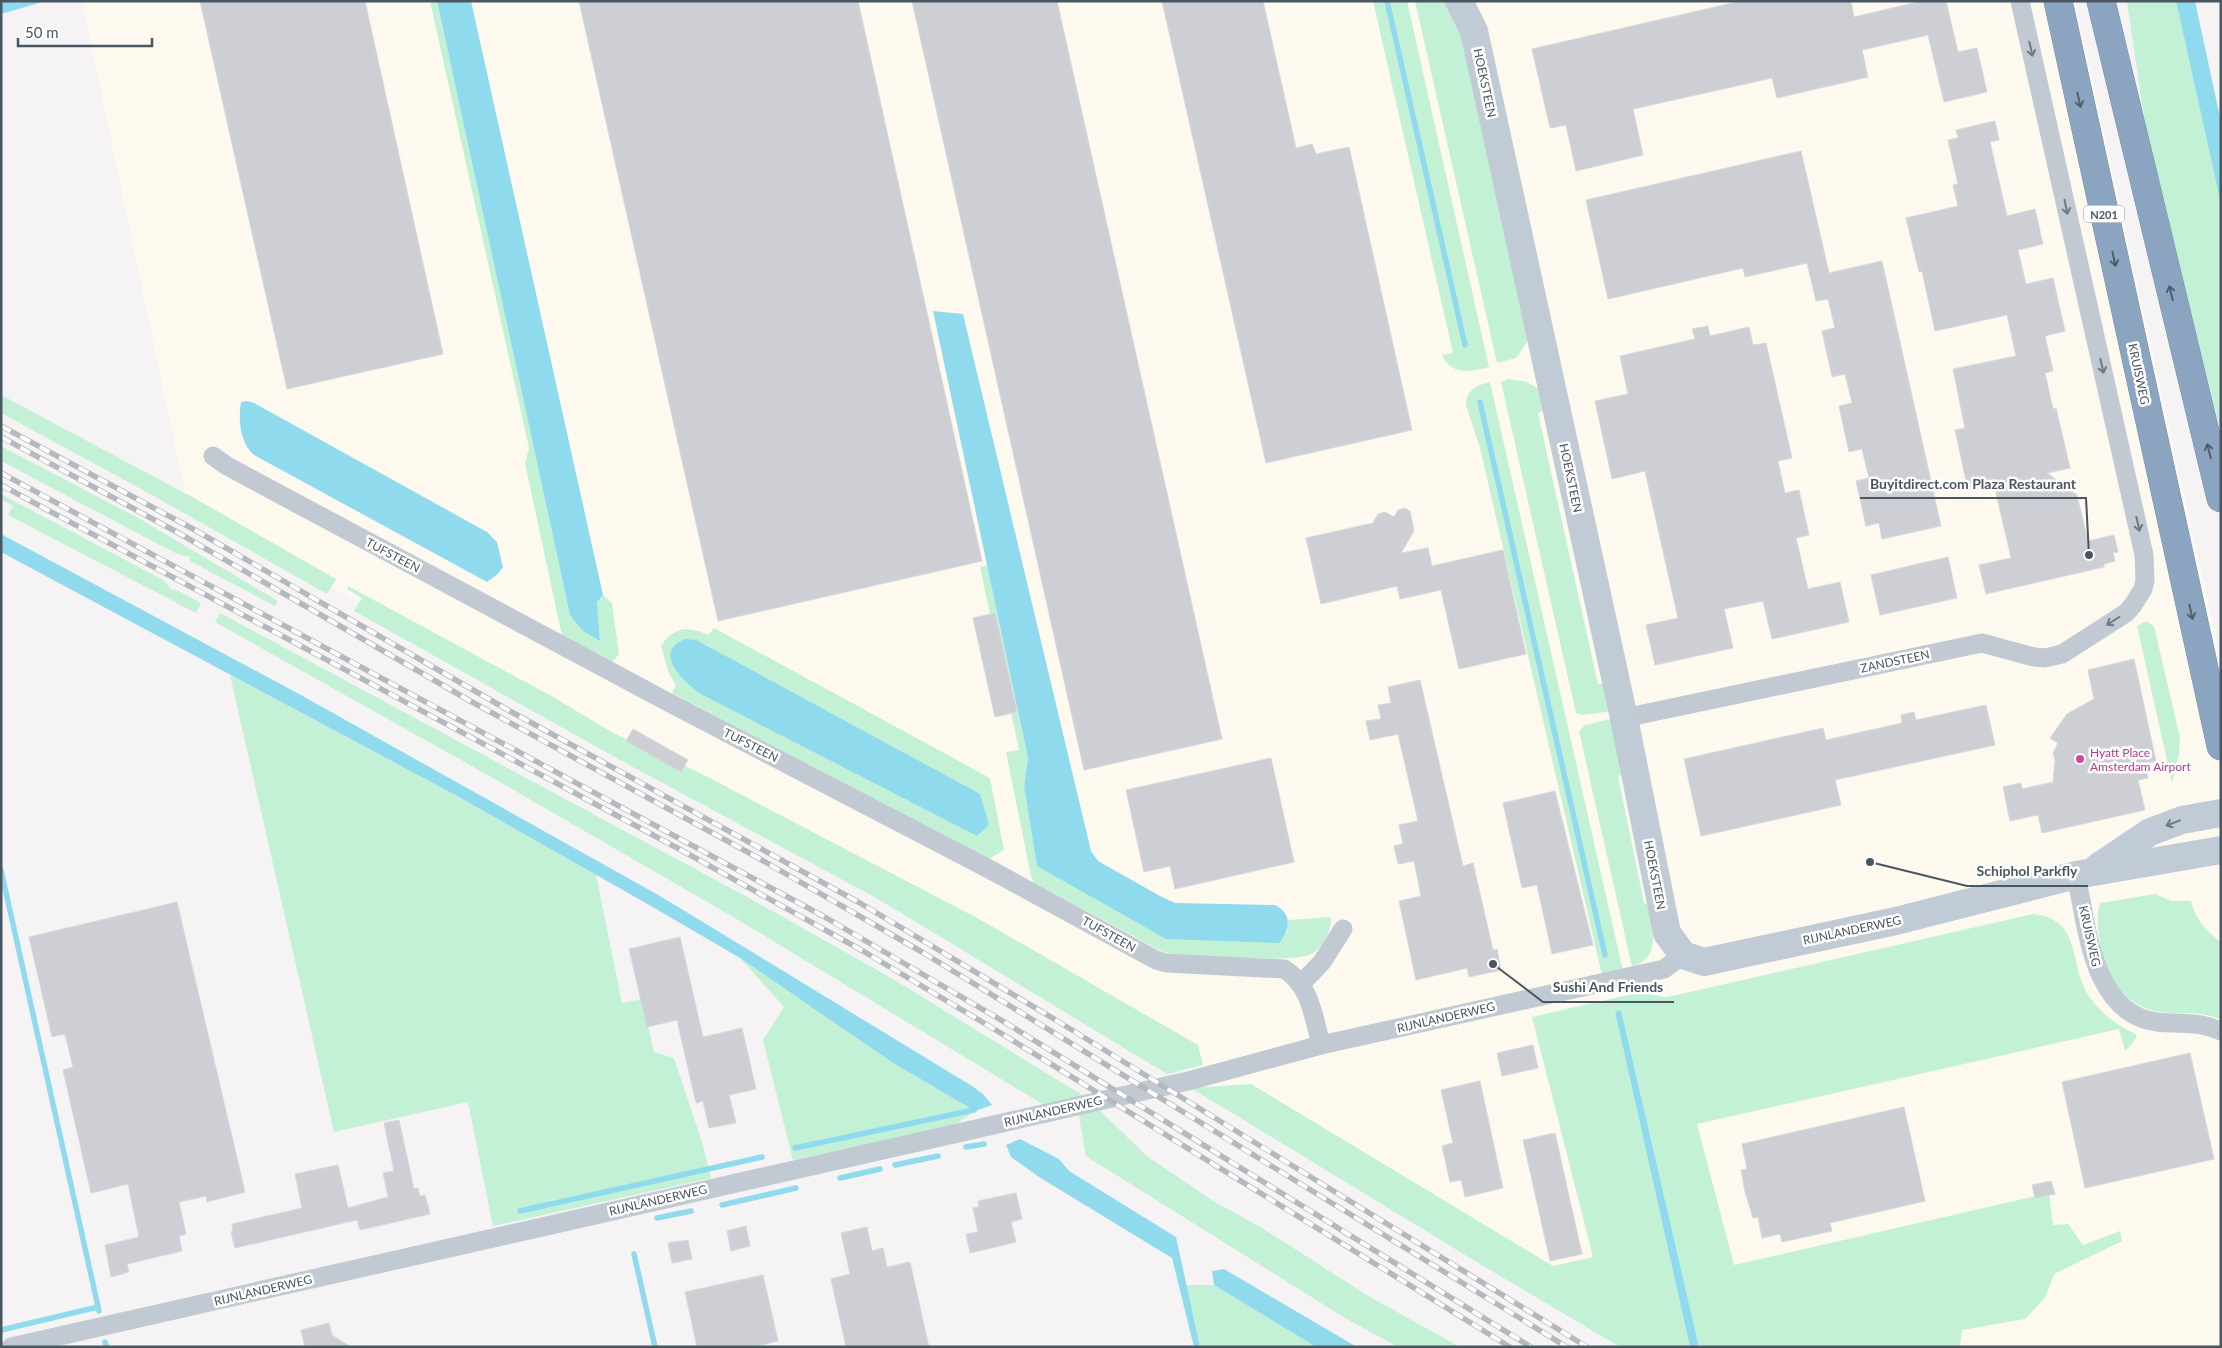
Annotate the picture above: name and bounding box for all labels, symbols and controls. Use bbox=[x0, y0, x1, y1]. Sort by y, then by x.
scale bar bbox=[18, 15, 151, 47]
text: 50 m bbox=[25, 23, 59, 41]
one-way arrow bbox=[2027, 40, 2036, 56]
street label: HOEKSTEEN bbox=[1470, 47, 1500, 119]
one-way arrow bbox=[2075, 92, 2084, 108]
one-way arrow bbox=[2062, 199, 2071, 215]
road number: N201 bbox=[2084, 205, 2124, 222]
one-way arrow bbox=[2110, 250, 2119, 266]
one-way arrow bbox=[2166, 286, 2175, 302]
street label: KRUISWEG bbox=[2125, 342, 2153, 406]
one-way arrow bbox=[2097, 358, 2107, 374]
street label: HOEKSTEEN bbox=[1556, 442, 1586, 514]
one-way arrow bbox=[2204, 444, 2213, 460]
callout: Buyitdirect.com Plaza Restaurant bbox=[1860, 469, 2086, 498]
text: Buyitdirect.com Plaza Restaurant bbox=[1870, 475, 2077, 492]
one-way arrow bbox=[2134, 516, 2143, 532]
street label: TUFSTEEN bbox=[363, 534, 423, 576]
one-way arrow bbox=[2187, 603, 2196, 619]
one-way arrow bbox=[2106, 617, 2120, 627]
street label: ZANDSTEEN bbox=[1859, 646, 1931, 676]
street label: TUFSTEEN bbox=[721, 725, 781, 765]
place label: Hyatt Place Amsterdam Airport bbox=[2090, 745, 2191, 774]
marker: Hyatt Place Amsterdam Airport bbox=[2074, 753, 2086, 765]
one-way arrow bbox=[2166, 820, 2181, 829]
street label: HOEKSTEEN bbox=[1641, 839, 1669, 911]
callout: Schiphol Parkfly bbox=[1967, 857, 2088, 886]
text: Schiphol Parkfly bbox=[1977, 862, 2078, 879]
street label: KRUISWEG bbox=[2076, 904, 2104, 968]
street label: RIJNLANDERWEG bbox=[1802, 912, 1903, 948]
street label: TUFSTEEN bbox=[1080, 913, 1138, 955]
callout: Sushi And Friends bbox=[1543, 973, 1674, 1002]
text: Sushi And Friends bbox=[1553, 978, 1663, 995]
street label: RIJNLANDERWEG bbox=[1396, 998, 1497, 1036]
street label: RIJNLANDERWEG bbox=[1003, 1092, 1104, 1130]
street label: RIJNLANDERWEG bbox=[608, 1181, 709, 1219]
street label: RIJNLANDERWEG bbox=[213, 1271, 314, 1309]

